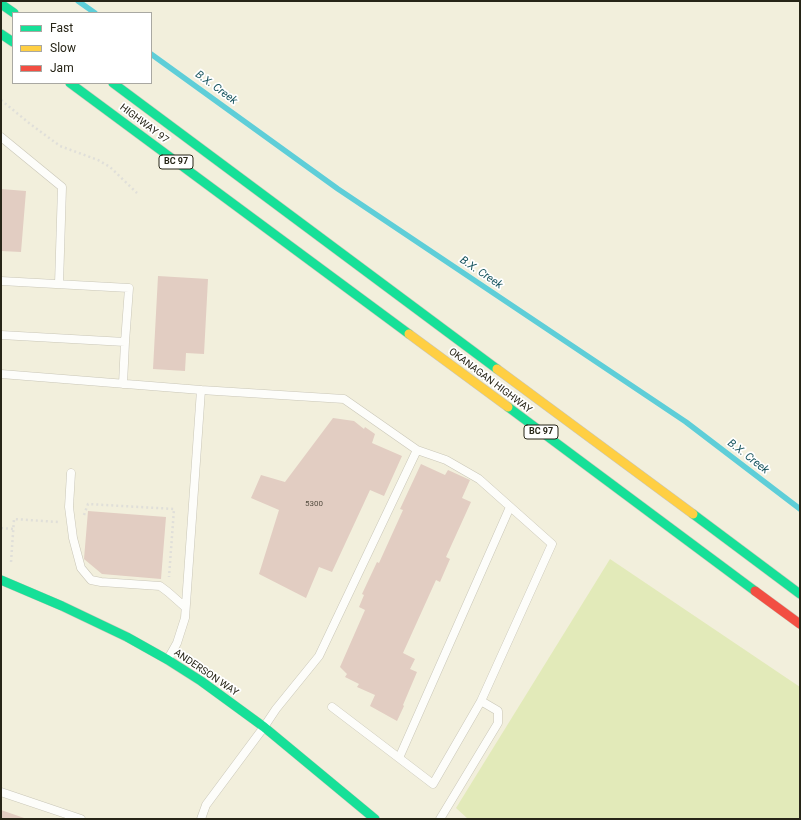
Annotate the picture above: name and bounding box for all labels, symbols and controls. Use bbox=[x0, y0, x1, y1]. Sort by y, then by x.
legend bbox=[12, 12, 152, 84]
text: Fast bbox=[50, 21, 73, 35]
text: Slow bbox=[50, 41, 76, 55]
text: Jam bbox=[50, 61, 74, 75]
water label: B.X. Creek bbox=[192, 68, 240, 108]
street label: HIGHWAY 97 bbox=[117, 102, 171, 146]
road number: BC 97 bbox=[159, 155, 193, 169]
water label: B.X. Creek bbox=[457, 254, 505, 292]
street label: OKANAGAN HIGHWAY bbox=[446, 346, 534, 416]
road number: BC 97 bbox=[524, 425, 558, 439]
water label: B.X. Creek bbox=[725, 437, 771, 477]
house number: 5300 bbox=[305, 499, 323, 509]
street label: ANDERSON WAY bbox=[171, 647, 241, 699]

